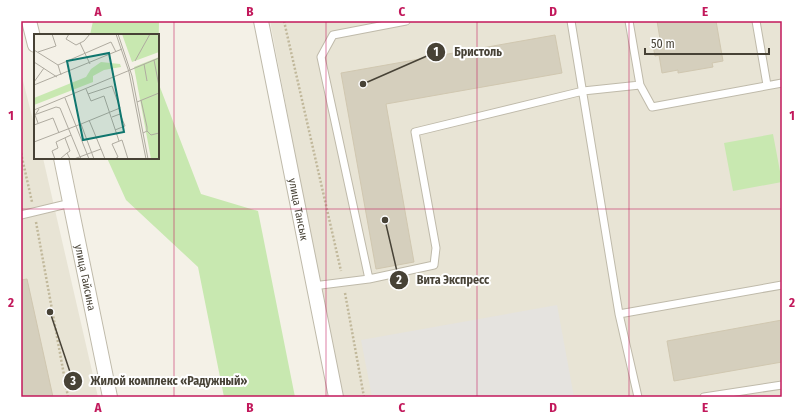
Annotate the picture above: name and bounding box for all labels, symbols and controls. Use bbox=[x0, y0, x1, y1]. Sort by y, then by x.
text: A bbox=[93, 4, 102, 19]
text: B bbox=[246, 4, 254, 19]
text: C bbox=[399, 4, 406, 19]
text: D bbox=[549, 4, 557, 19]
text: E bbox=[702, 4, 708, 19]
scale bar bbox=[645, 30, 769, 56]
inset map bbox=[34, 34, 159, 159]
text: 50 m bbox=[651, 37, 675, 51]
callout: Бристоль bbox=[426, 40, 510, 64]
text: 1 bbox=[433, 45, 439, 59]
text: Бристоль bbox=[454, 45, 502, 59]
text: 1 bbox=[8, 108, 14, 123]
text: 1 bbox=[789, 108, 795, 123]
street label: улица Тансык bbox=[286, 177, 311, 242]
street label: улица Гайсина bbox=[72, 243, 98, 312]
callout: Вита Экспресс bbox=[389, 268, 498, 292]
text: 2 bbox=[395, 273, 402, 287]
text: Вита Экспресс bbox=[417, 273, 490, 287]
text: 2 bbox=[7, 295, 14, 310]
text: 2 bbox=[788, 295, 795, 310]
callout: Жилой комплекс «Радужный» bbox=[63, 369, 256, 393]
text: 3 bbox=[69, 374, 76, 388]
text: Жилой комплекс «Радужный» bbox=[90, 374, 247, 388]
text: A bbox=[93, 400, 102, 415]
text: B bbox=[246, 400, 254, 415]
text: C bbox=[399, 400, 406, 415]
text: D bbox=[549, 400, 557, 415]
text: E bbox=[702, 400, 708, 415]

